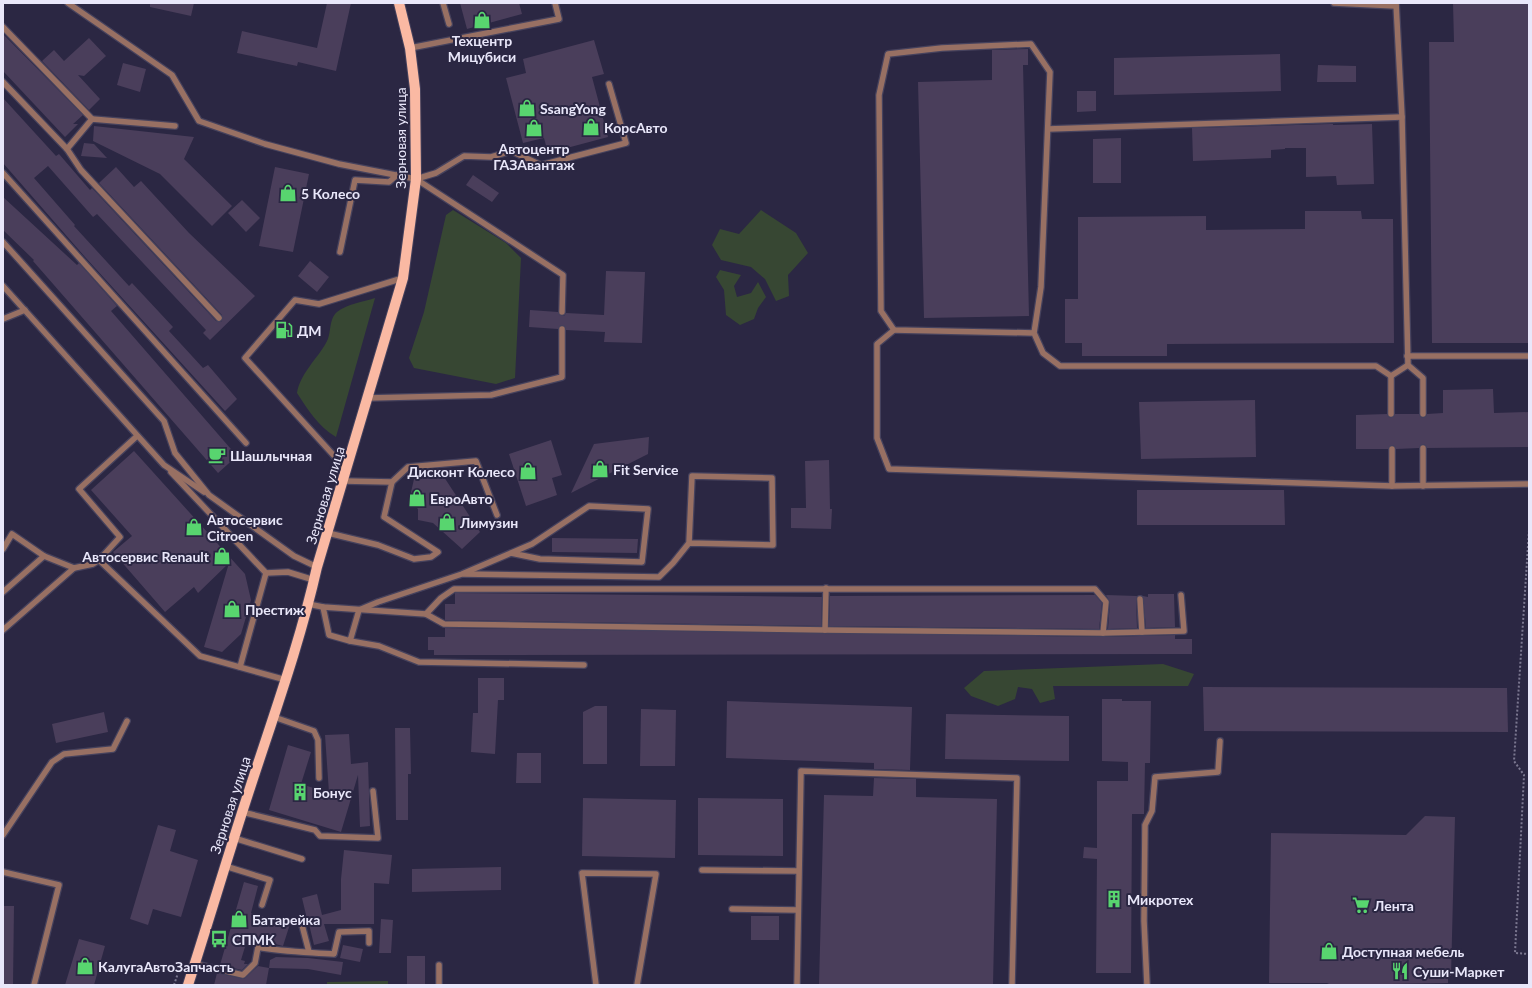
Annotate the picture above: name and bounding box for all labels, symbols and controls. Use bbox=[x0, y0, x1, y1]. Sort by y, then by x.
shop icon: Техцентр Мицубиси bbox=[472, 10, 492, 30]
place label: Техцентр Мицубиси bbox=[448, 32, 516, 65]
street label: Зерновая улица bbox=[392, 87, 409, 189]
shop icon: SsangYong bbox=[517, 98, 537, 118]
place label: SsangYong bbox=[540, 100, 606, 117]
shop icon: КорсАвто bbox=[581, 117, 601, 137]
shop icon: Автоцентр ГАЗАвантаж bbox=[524, 118, 544, 138]
place label: КорсАвто bbox=[604, 119, 668, 136]
place label: Автоцентр ГАЗАвантаж bbox=[493, 140, 575, 173]
shop icon: 5 Колесо bbox=[278, 183, 298, 203]
place label: 5 Колесо bbox=[301, 185, 360, 202]
fuel station icon: ДМ bbox=[274, 320, 294, 340]
place label: ДМ bbox=[297, 322, 322, 339]
street label: Зерновая улица bbox=[302, 444, 348, 546]
cafe icon: Шашлычная bbox=[207, 445, 227, 465]
place label: Шашлычная bbox=[230, 447, 312, 464]
shop icon: Fit Service bbox=[590, 459, 610, 479]
shop icon: Дисконт Колесо bbox=[518, 461, 538, 481]
place label: Fit Service bbox=[613, 461, 679, 478]
place label: Дисконт Колесо bbox=[407, 463, 515, 480]
shop icon: ЕвроАвто bbox=[407, 488, 427, 508]
place label: ЕвроАвто bbox=[430, 490, 493, 507]
place label: Автосервис Citroen bbox=[206, 511, 283, 544]
shop icon: Лимузин bbox=[437, 512, 457, 532]
place label: Лимузин bbox=[459, 514, 518, 531]
shop icon: Автосервис Citroen bbox=[184, 517, 204, 537]
shop icon: Автосервис Renault bbox=[212, 546, 232, 566]
place label: Автосервис Renault bbox=[81, 548, 210, 565]
shop icon: Престиж bbox=[222, 599, 242, 619]
place label: Престиж bbox=[245, 601, 305, 618]
street label: Зерновая улица bbox=[206, 754, 254, 856]
building icon: Бонус bbox=[290, 782, 310, 802]
place label: Бонус bbox=[313, 784, 352, 801]
building icon: Микротех bbox=[1104, 889, 1124, 909]
place label: Микротех bbox=[1127, 891, 1194, 908]
supermarket icon: Лента bbox=[1351, 895, 1371, 915]
place label: Лента bbox=[1373, 897, 1414, 914]
shop icon: Батарейка bbox=[229, 909, 249, 929]
place label: Батарейка bbox=[252, 911, 320, 928]
bus stop icon: СПМК bbox=[209, 929, 229, 949]
place label: СПМК bbox=[232, 931, 275, 948]
shop icon: Доступная мебель bbox=[1319, 941, 1339, 961]
place label: Доступная мебель bbox=[1342, 943, 1464, 960]
shop icon: КалугаАвтоЗапчасть bbox=[75, 956, 95, 976]
place label: КалугаАвтоЗапчасть bbox=[98, 958, 234, 975]
restaurant icon: Суши-Маркет bbox=[1390, 961, 1410, 981]
place label: Суши-Маркет bbox=[1413, 963, 1505, 980]

